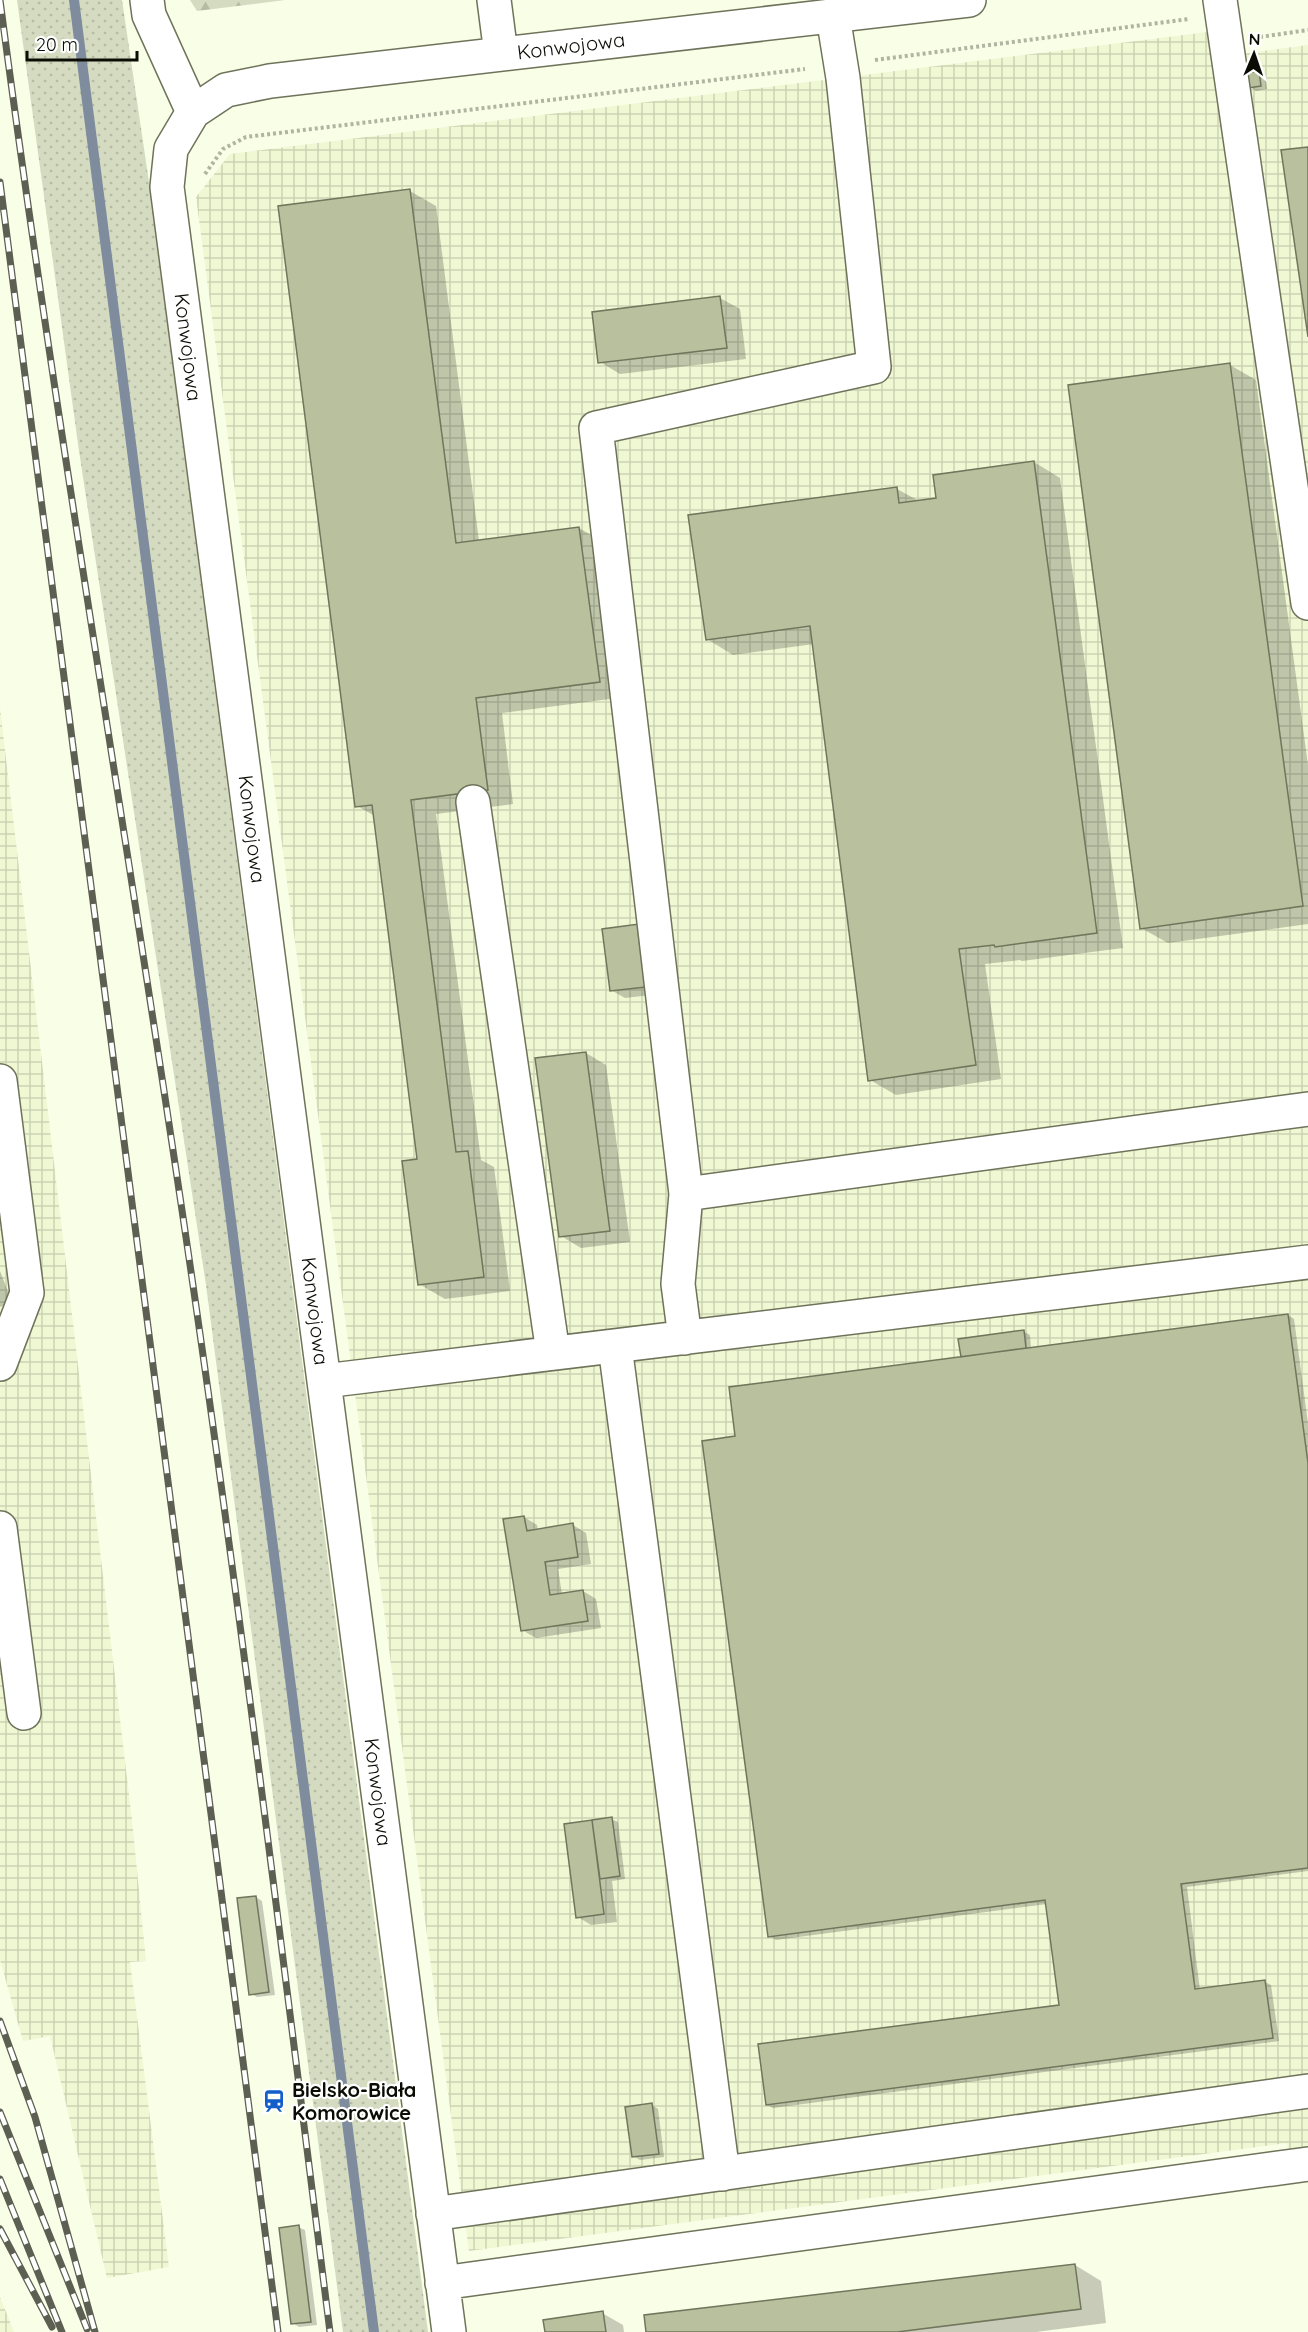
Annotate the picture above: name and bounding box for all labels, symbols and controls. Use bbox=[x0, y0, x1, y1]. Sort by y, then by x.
scale bar bbox=[27, 24, 136, 62]
north arrow bbox=[1224, 24, 1284, 84]
street label: Konwojowa bbox=[516, 26, 626, 65]
text: N bbox=[1248, 29, 1261, 49]
text: 20 m bbox=[36, 33, 78, 56]
street label: Konwojowa bbox=[169, 292, 208, 402]
street label: Konwojowa bbox=[233, 774, 272, 884]
street label: Konwojowa bbox=[296, 1256, 335, 1366]
street label: Konwojowa bbox=[359, 1737, 398, 1847]
place label: Bielsko-Biała Komorowice bbox=[292, 2077, 416, 2125]
station icon: Bielsko-Biała Komorowice bbox=[261, 2088, 287, 2114]

